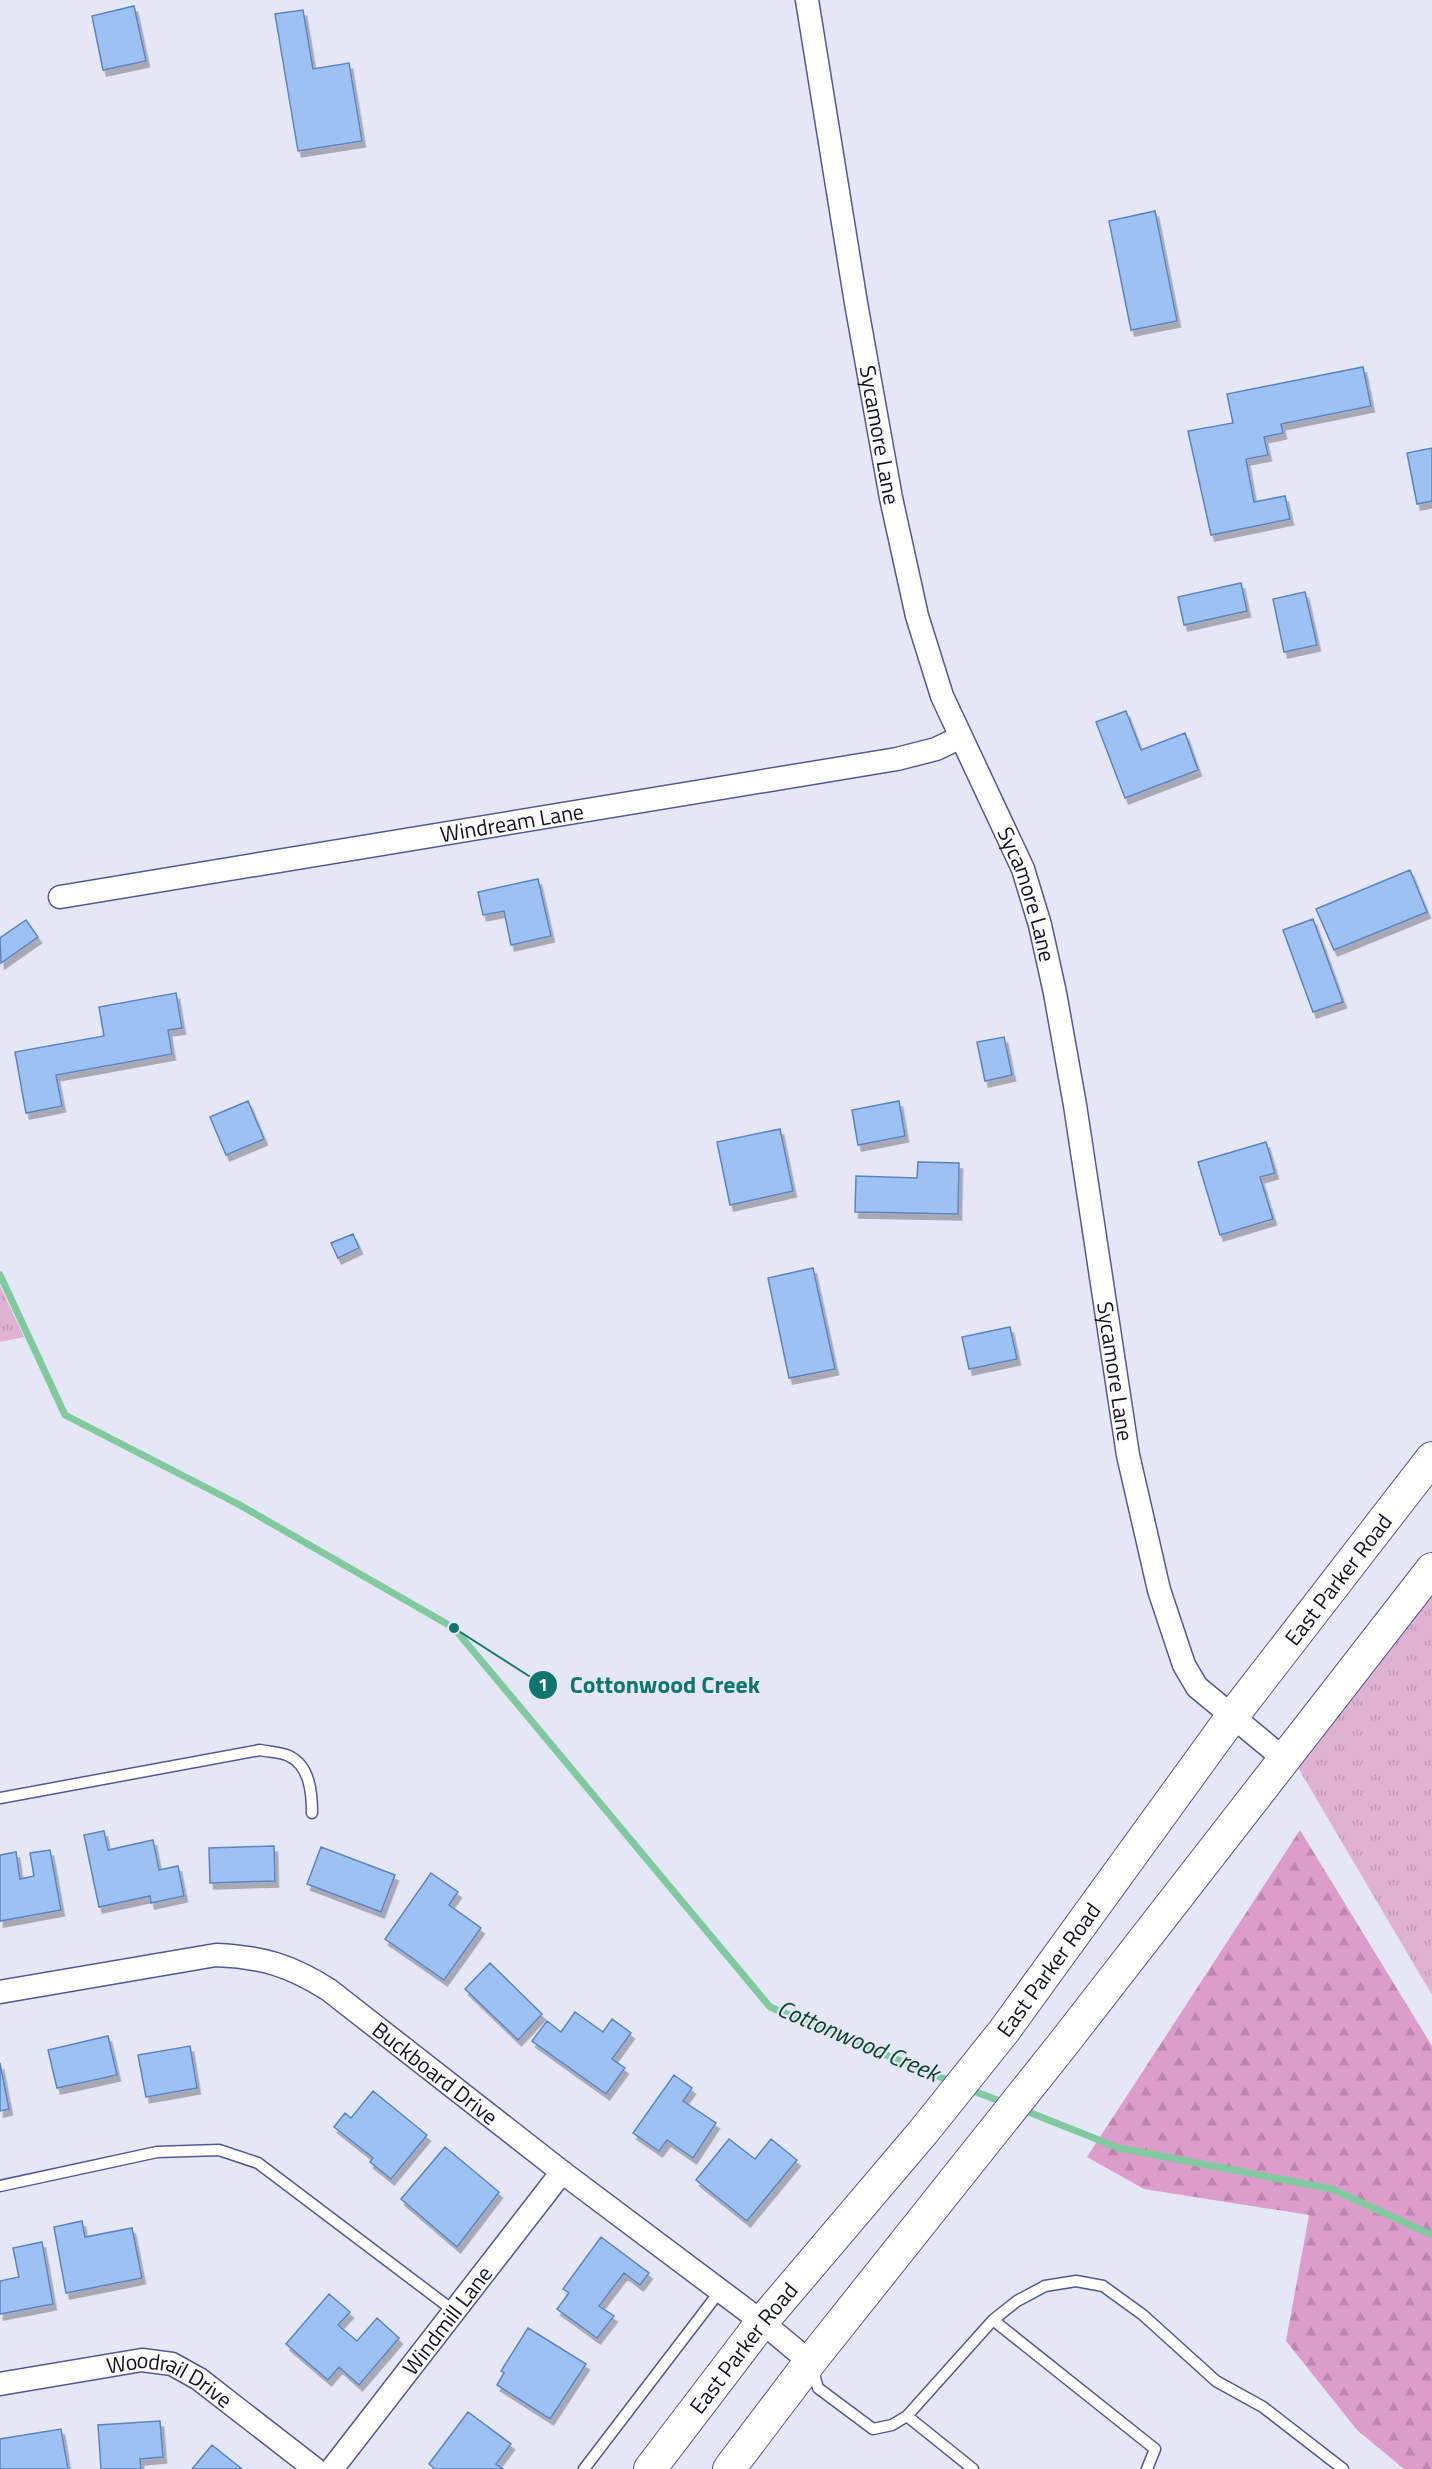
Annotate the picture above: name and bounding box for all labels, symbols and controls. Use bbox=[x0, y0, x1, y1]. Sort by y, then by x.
street label: Sycamore Lane bbox=[851, 363, 909, 508]
street label: Windream Lane bbox=[438, 794, 586, 851]
street label: Sycamore Lane bbox=[988, 821, 1065, 965]
street label: Sycamore Lane bbox=[1088, 1299, 1143, 1443]
street label: East Parker Road bbox=[1276, 1506, 1400, 1653]
callout: Cottonwood Creek bbox=[528, 1664, 772, 1706]
text: Cottonwood Creek bbox=[570, 1666, 761, 1702]
text: 1 bbox=[538, 1671, 548, 1698]
street label: East Parker Road bbox=[988, 1895, 1109, 2044]
water label: Cottonwood Creek bbox=[772, 1990, 948, 2092]
street label: Buckboard Drive bbox=[365, 2013, 505, 2133]
street label: Windmill Lane bbox=[394, 2258, 501, 2382]
street label: East Parker Road bbox=[681, 2275, 806, 2421]
street label: Woodrail Drive bbox=[104, 2342, 240, 2416]

